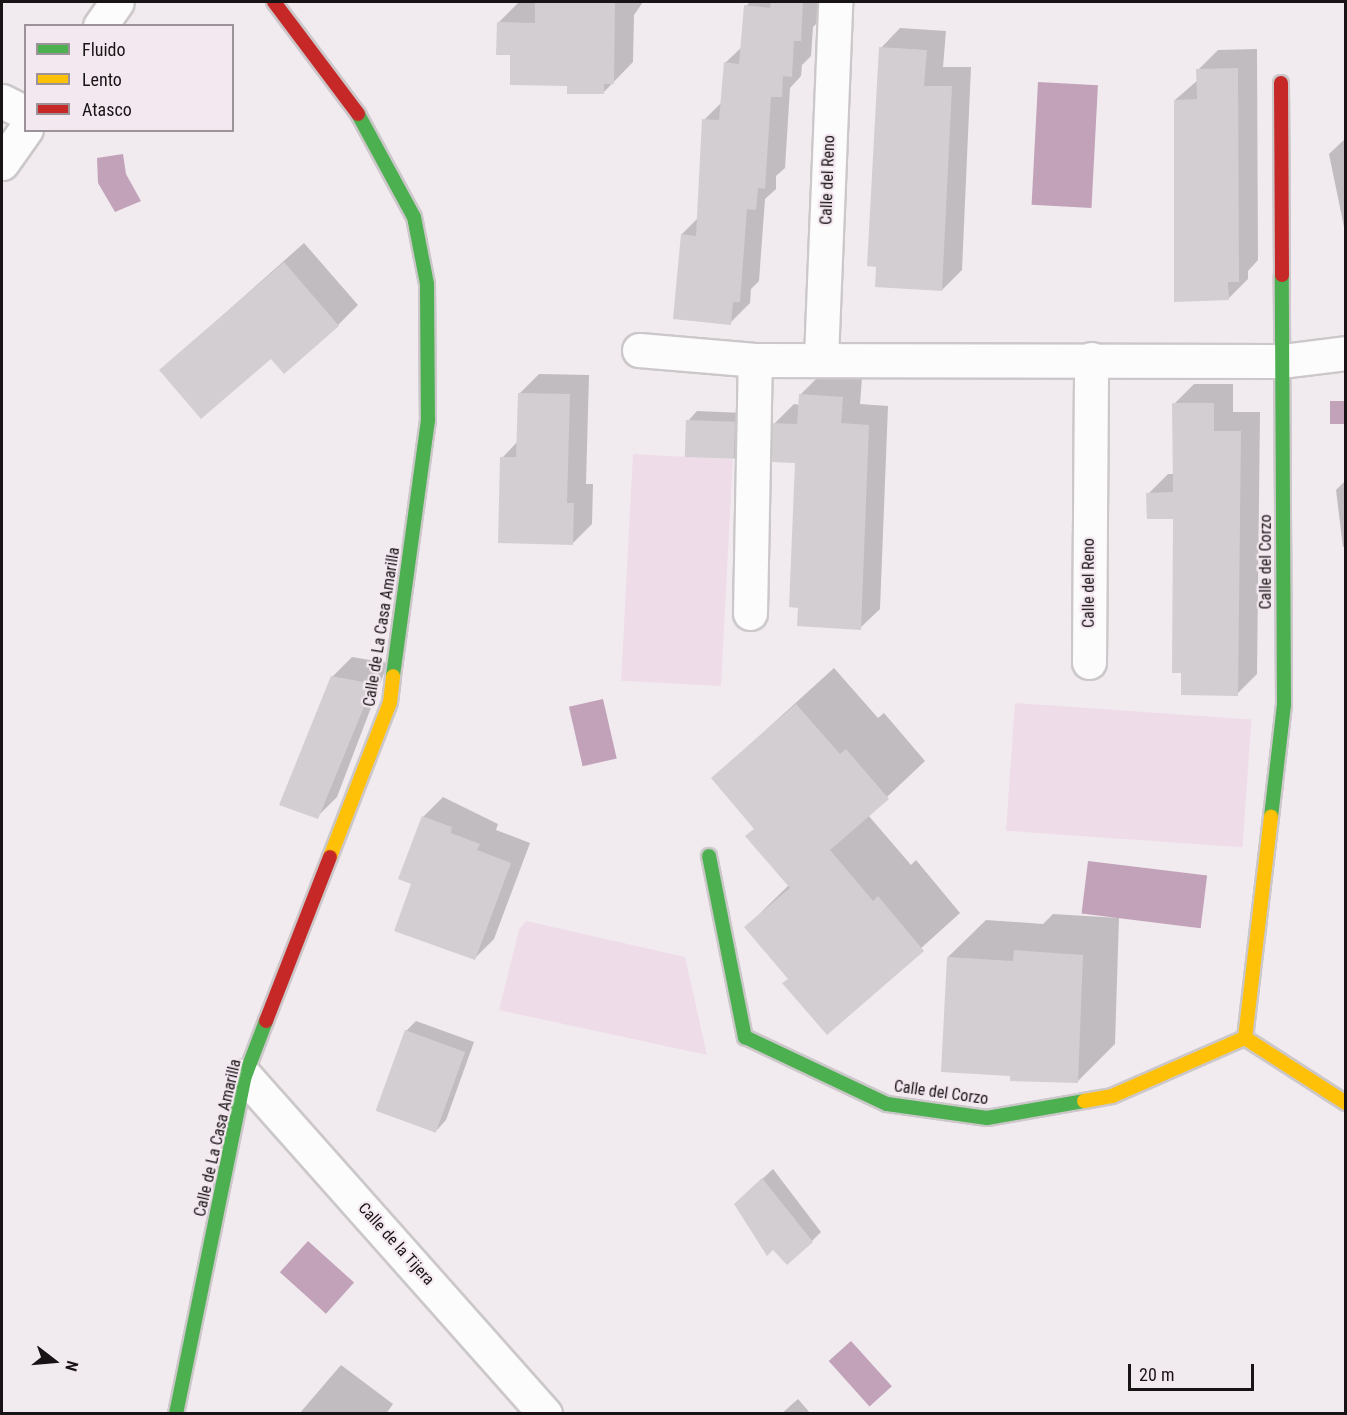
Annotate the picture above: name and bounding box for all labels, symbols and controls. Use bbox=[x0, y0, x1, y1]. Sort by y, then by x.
legend bbox=[24, 24, 234, 132]
text: Fluido bbox=[82, 39, 126, 60]
text: Lento bbox=[82, 69, 122, 90]
text: Atasco bbox=[82, 99, 132, 120]
street label: Calle del Reno bbox=[817, 135, 839, 225]
street label: Calle del Corzo bbox=[1256, 515, 1276, 609]
street label: Calle del Reno bbox=[1079, 538, 1099, 628]
street label: Calle de La Casa Amarilla bbox=[360, 546, 404, 708]
street label: Calle de La Casa Amarilla bbox=[191, 1057, 245, 1219]
street label: Calle del Corzo bbox=[893, 1077, 989, 1109]
street label: Calle de la Tijera bbox=[354, 1199, 438, 1289]
north arrow bbox=[24, 1331, 84, 1391]
scale bar bbox=[1131, 1352, 1257, 1390]
text: N bbox=[61, 1359, 82, 1373]
text: 20 m bbox=[1139, 1364, 1174, 1385]

